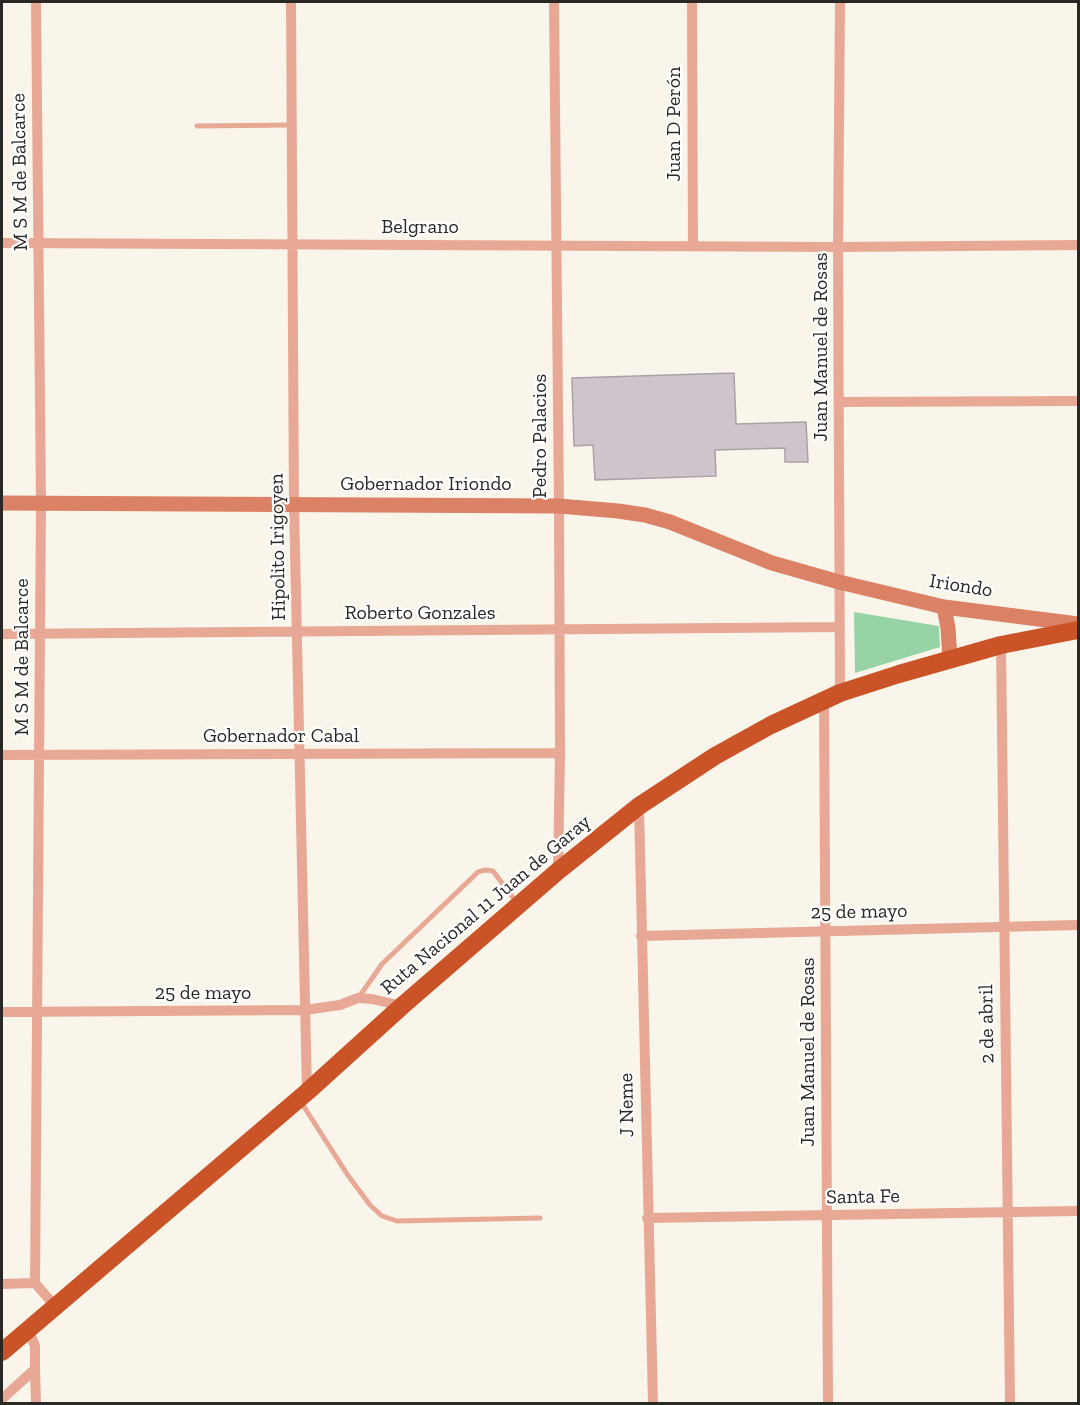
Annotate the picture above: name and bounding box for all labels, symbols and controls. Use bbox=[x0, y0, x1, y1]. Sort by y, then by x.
street label: Juan D Perón bbox=[662, 67, 686, 181]
street label: M S M de Balcarce bbox=[7, 93, 33, 251]
street label: Belgrano bbox=[381, 215, 459, 239]
street label: Juan Manuel de Rosas bbox=[809, 252, 833, 442]
street label: Pedro Palacios bbox=[528, 374, 552, 498]
street label: Gobernador Iriondo bbox=[340, 472, 512, 496]
street label: Hipolito Irigoyen bbox=[265, 473, 291, 621]
street label: Iriondo bbox=[928, 569, 994, 603]
street label: M S M de Balcarce bbox=[10, 578, 34, 736]
street label: Roberto Gonzales bbox=[344, 601, 496, 625]
street label: Gobernador Cabal bbox=[203, 724, 359, 748]
street label: Ruta Nacional 11 Juan de Garay bbox=[376, 810, 596, 1000]
street label: 25 de mayo bbox=[810, 899, 908, 925]
street label: Juan Manuel de Rosas bbox=[796, 957, 820, 1147]
street label: 25 de mayo bbox=[155, 981, 251, 1005]
street label: 2 de abril bbox=[974, 984, 1000, 1064]
street label: J Neme bbox=[614, 1073, 640, 1137]
street label: Santa Fe bbox=[826, 1184, 900, 1210]

